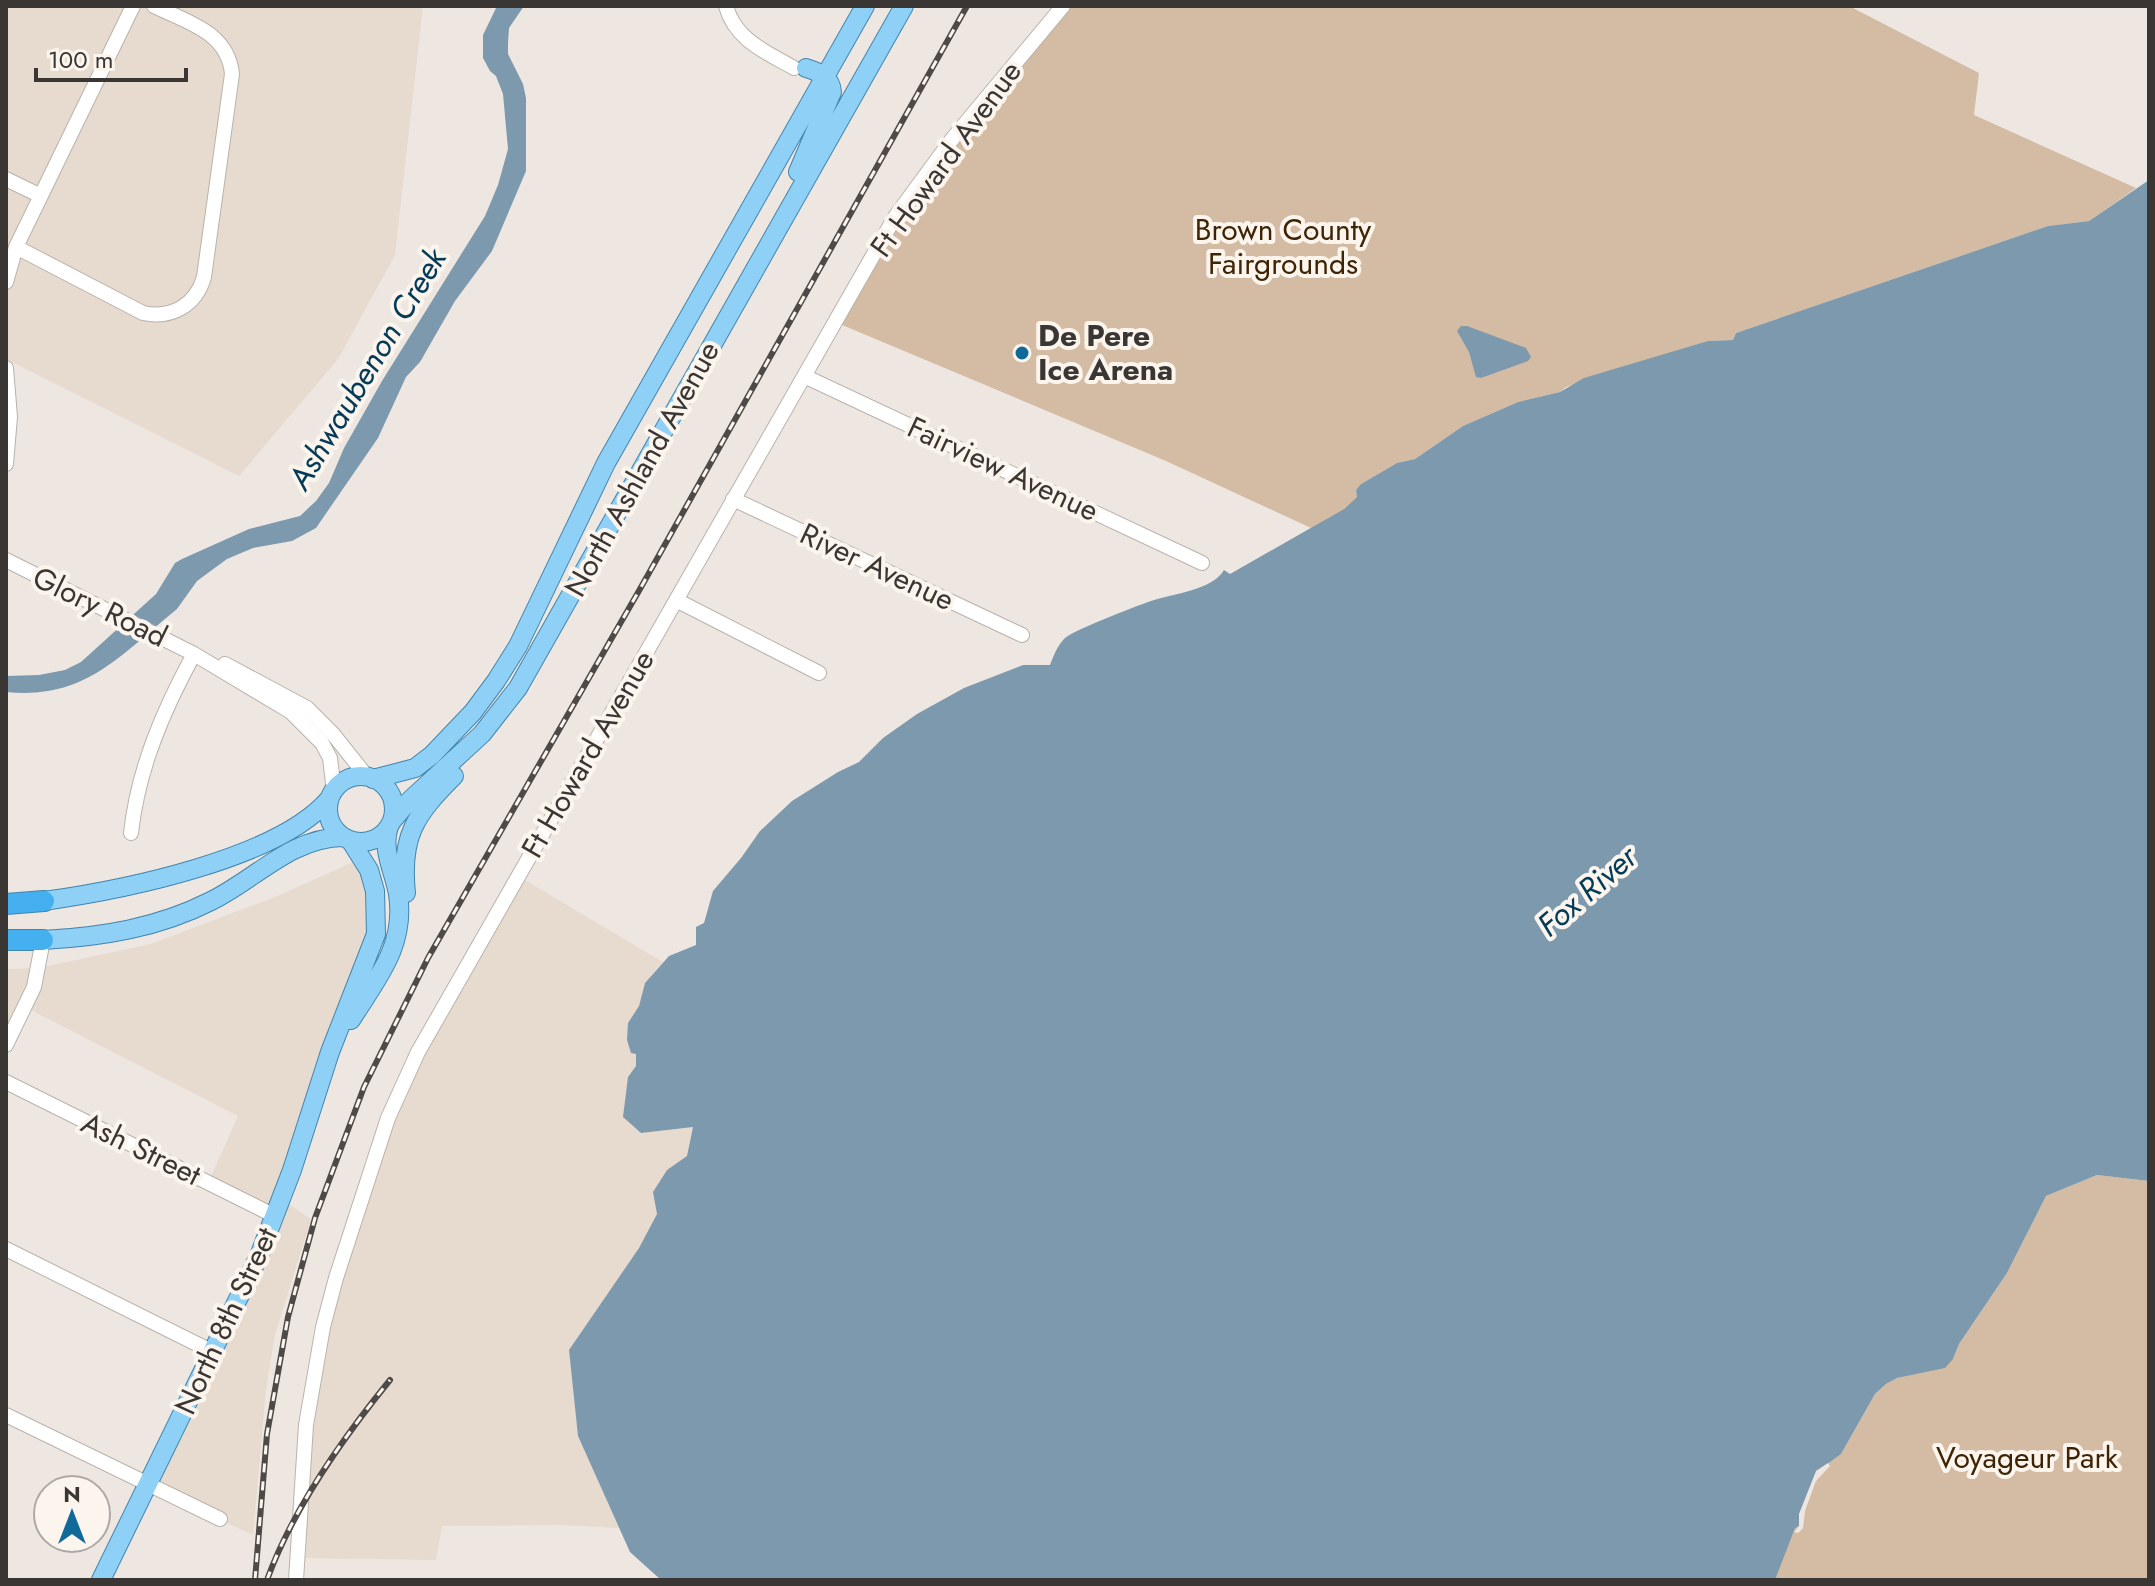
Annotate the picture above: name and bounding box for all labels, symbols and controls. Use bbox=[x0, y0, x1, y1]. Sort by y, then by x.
scale bar bbox=[36, 32, 186, 82]
text: 100 m bbox=[48, 42, 114, 77]
street label: Ft Howard Avenue bbox=[860, 52, 1032, 266]
park label: Brown County Fairgrounds bbox=[1195, 208, 1372, 285]
water label: Ashwaubenon Creek bbox=[276, 238, 458, 499]
place label: De Pere Ice Arena bbox=[1038, 314, 1173, 391]
street label: North Ashland Avenue bbox=[553, 333, 730, 604]
marker: De Pere Ice Arena bbox=[1013, 344, 1031, 362]
street label: Fairview Avenue bbox=[901, 405, 1106, 532]
street label: River Avenue bbox=[793, 512, 961, 621]
street label: Glory Road bbox=[26, 556, 175, 658]
street label: Ft Howard Avenue bbox=[511, 642, 664, 866]
water label: Fox River bbox=[1527, 833, 1649, 947]
street label: Ash Street bbox=[74, 1101, 209, 1196]
street label: North 8th Street bbox=[163, 1220, 288, 1421]
park label: Voyageur Park bbox=[1936, 1436, 2119, 1479]
north arrow bbox=[32, 1474, 112, 1554]
text: N bbox=[63, 1478, 81, 1510]

